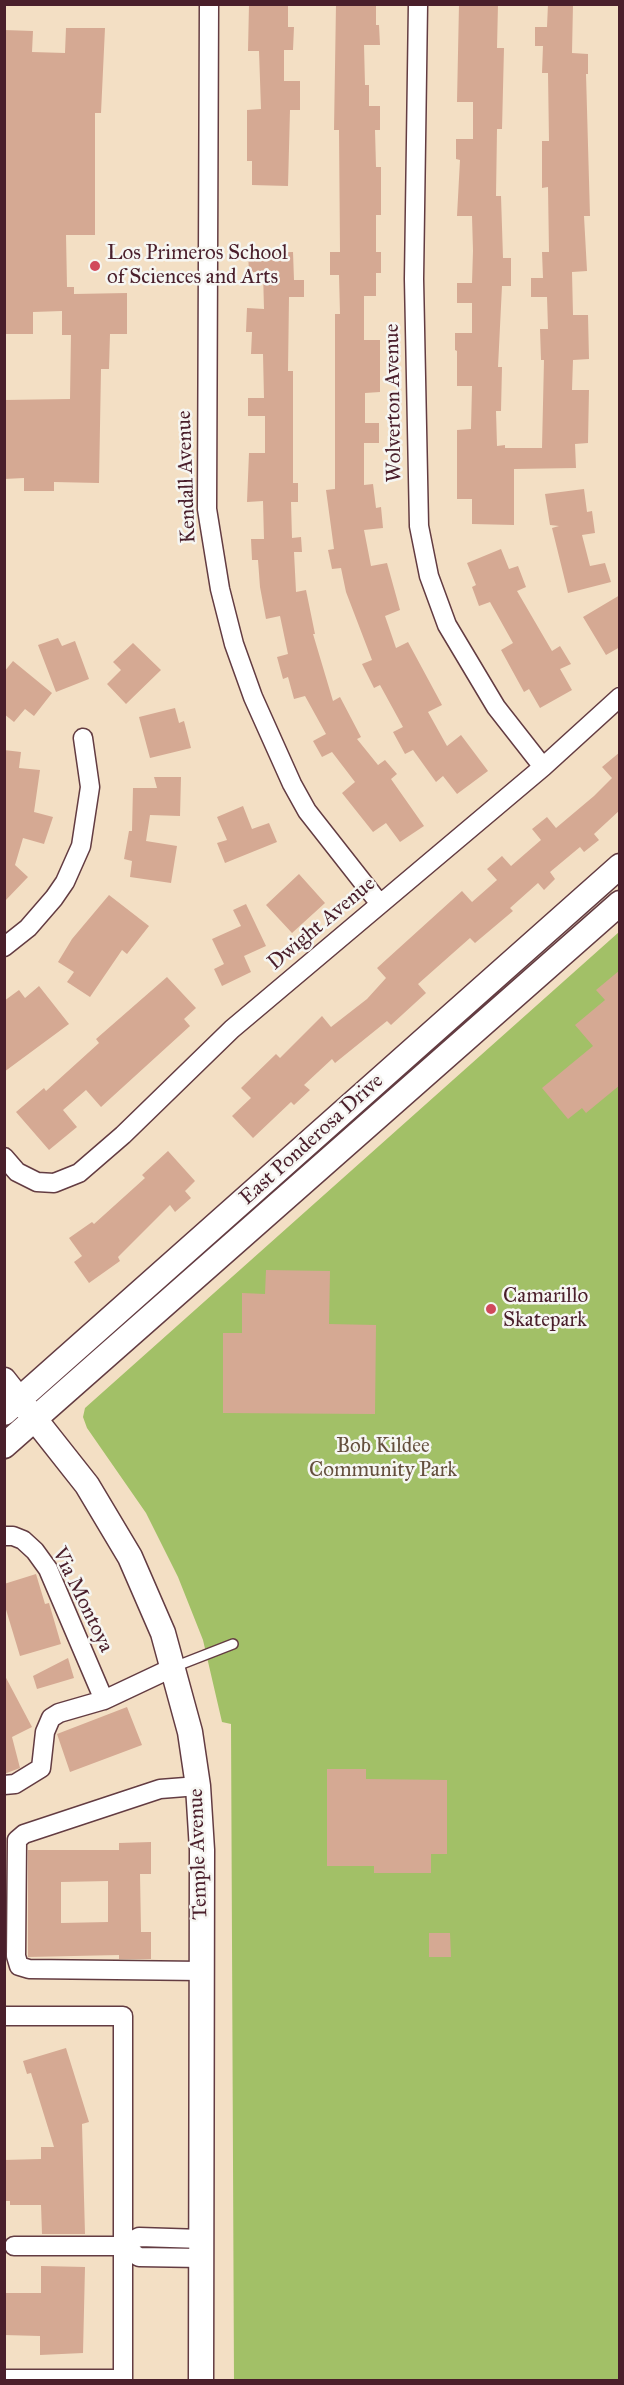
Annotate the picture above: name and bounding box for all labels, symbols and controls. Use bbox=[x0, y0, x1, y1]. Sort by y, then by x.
place label: Los Primeros School of Sciences and Arts bbox=[107, 241, 288, 291]
marker: Los Primeros School of Sciences and Arts bbox=[88, 259, 102, 273]
street label: Wolverton Avenue bbox=[380, 323, 408, 483]
street label: Kendall Avenue bbox=[172, 410, 202, 544]
street label: Dwight Avenue bbox=[263, 872, 381, 976]
street label: East Ponderosa Drive bbox=[235, 1069, 389, 1211]
place label: Camarillo Skatepark bbox=[503, 1284, 588, 1334]
marker: Camarillo Skatepark bbox=[484, 1302, 498, 1316]
park label: Bob Kildee Community Park bbox=[309, 1434, 457, 1484]
street label: Via Montoya bbox=[46, 1543, 118, 1657]
street label: Temple Avenue bbox=[184, 1788, 214, 1920]

